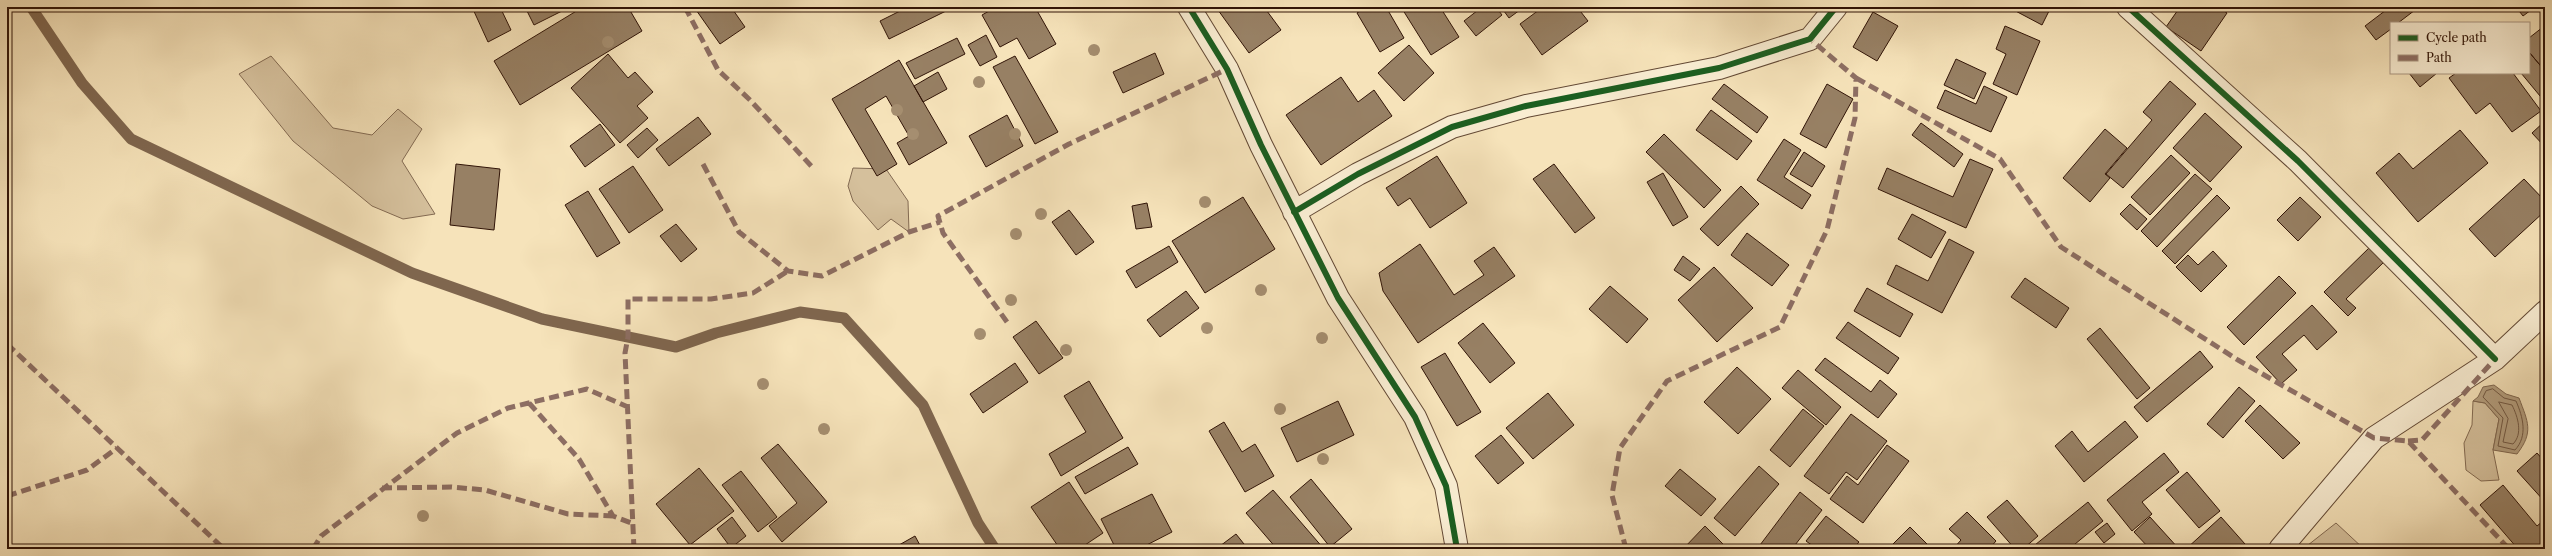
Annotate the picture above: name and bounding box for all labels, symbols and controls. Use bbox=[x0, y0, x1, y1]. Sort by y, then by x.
legend bbox=[2390, 22, 2530, 74]
text: Cycle path bbox=[2426, 30, 2487, 45]
text: Path bbox=[2426, 50, 2452, 65]

